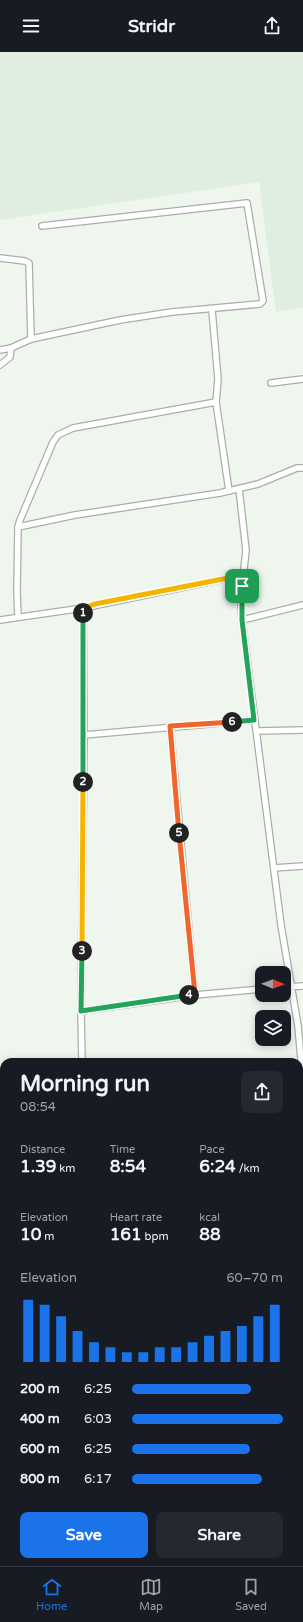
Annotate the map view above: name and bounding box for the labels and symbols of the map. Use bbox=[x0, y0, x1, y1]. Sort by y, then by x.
pin bbox=[225, 569, 259, 603]
pin: 1 bbox=[73, 603, 93, 623]
pin: 6 bbox=[222, 712, 242, 732]
pin: 2 bbox=[73, 772, 93, 792]
pin: 5 bbox=[169, 823, 189, 843]
pin: 3 bbox=[72, 941, 92, 961]
north arrow bbox=[255, 966, 291, 1002]
pin: 4 bbox=[179, 985, 199, 1005]

